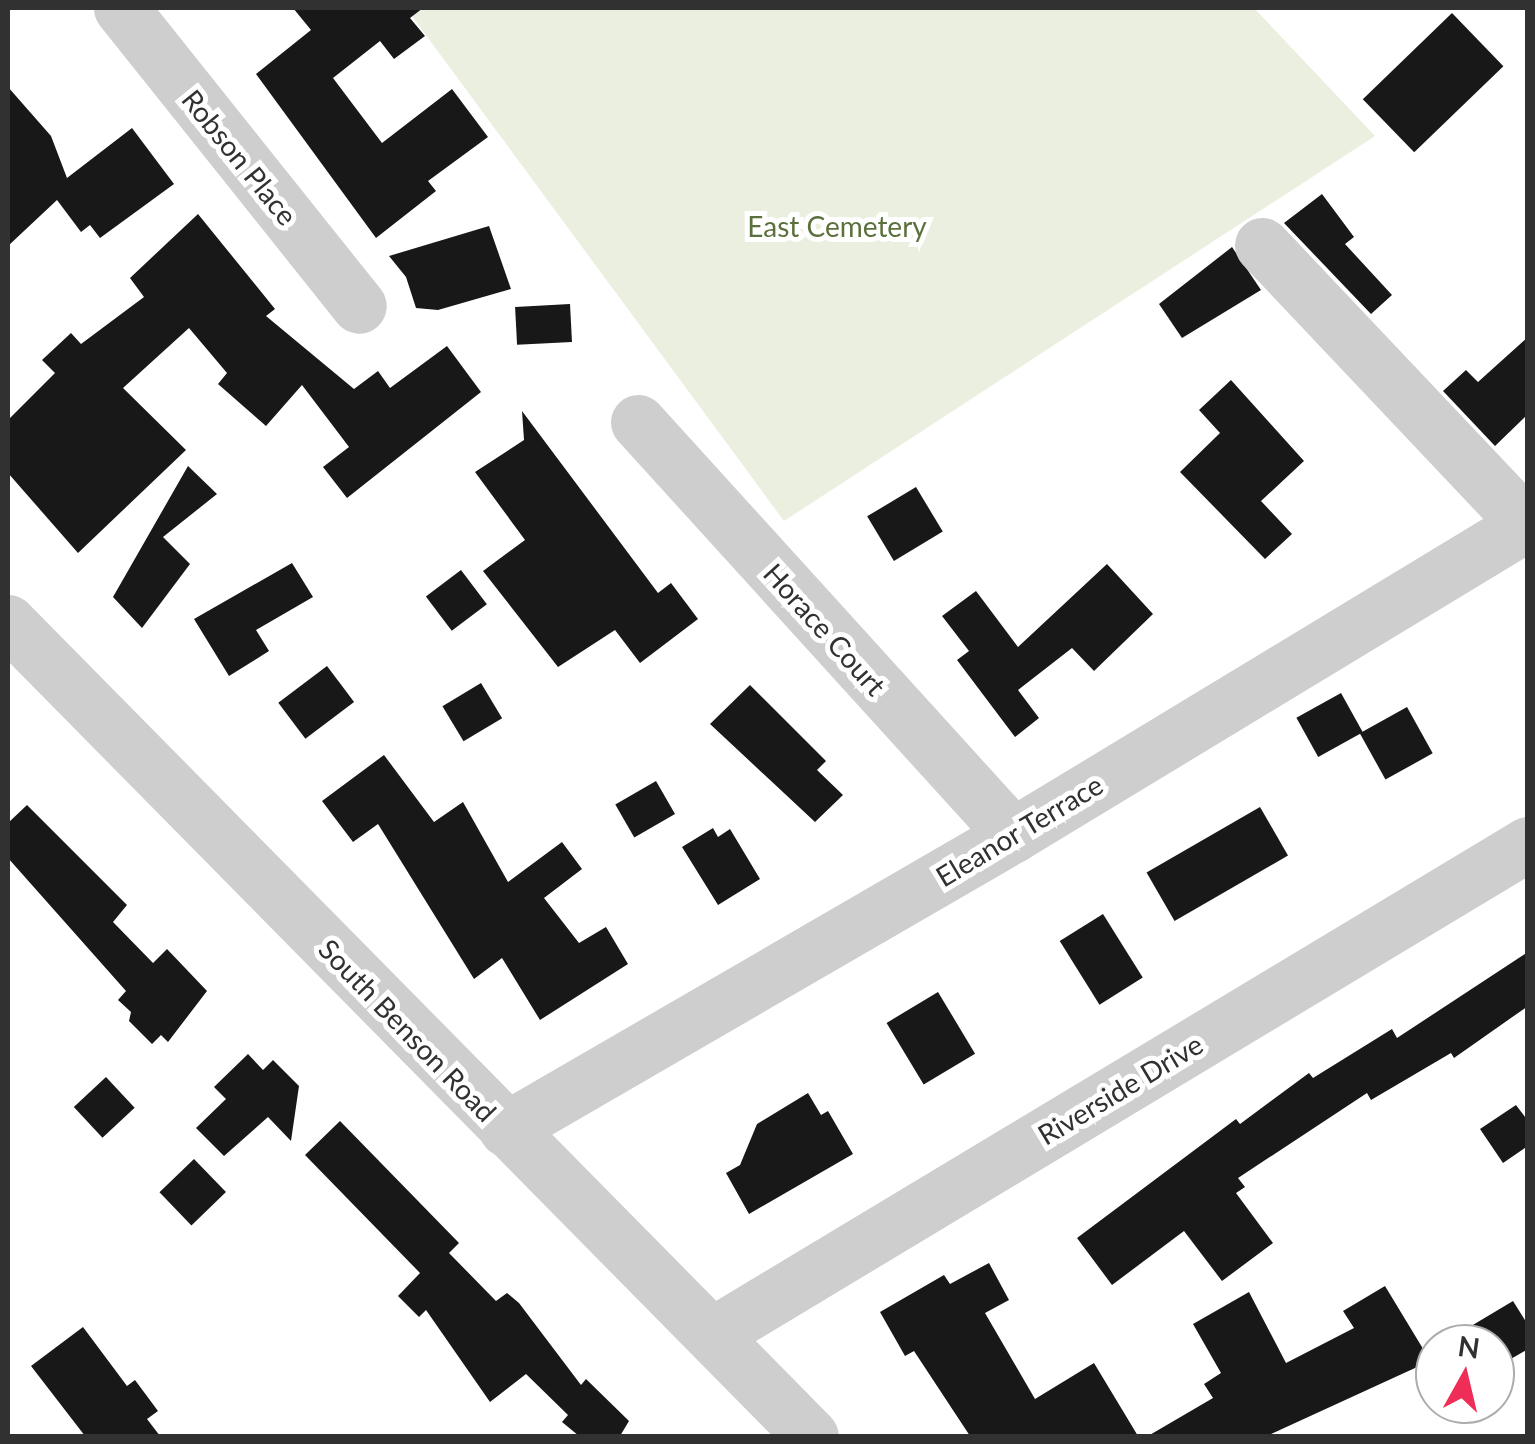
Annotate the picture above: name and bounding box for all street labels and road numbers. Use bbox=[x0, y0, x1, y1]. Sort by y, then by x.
street label: Robson Place bbox=[175, 83, 305, 231]
street label: Horace Court bbox=[757, 556, 893, 702]
street label: Eleanor Terrace bbox=[929, 767, 1109, 893]
street label: South Benson Road bbox=[312, 932, 504, 1128]
street label: Riverside Drive bbox=[1032, 1027, 1208, 1151]

